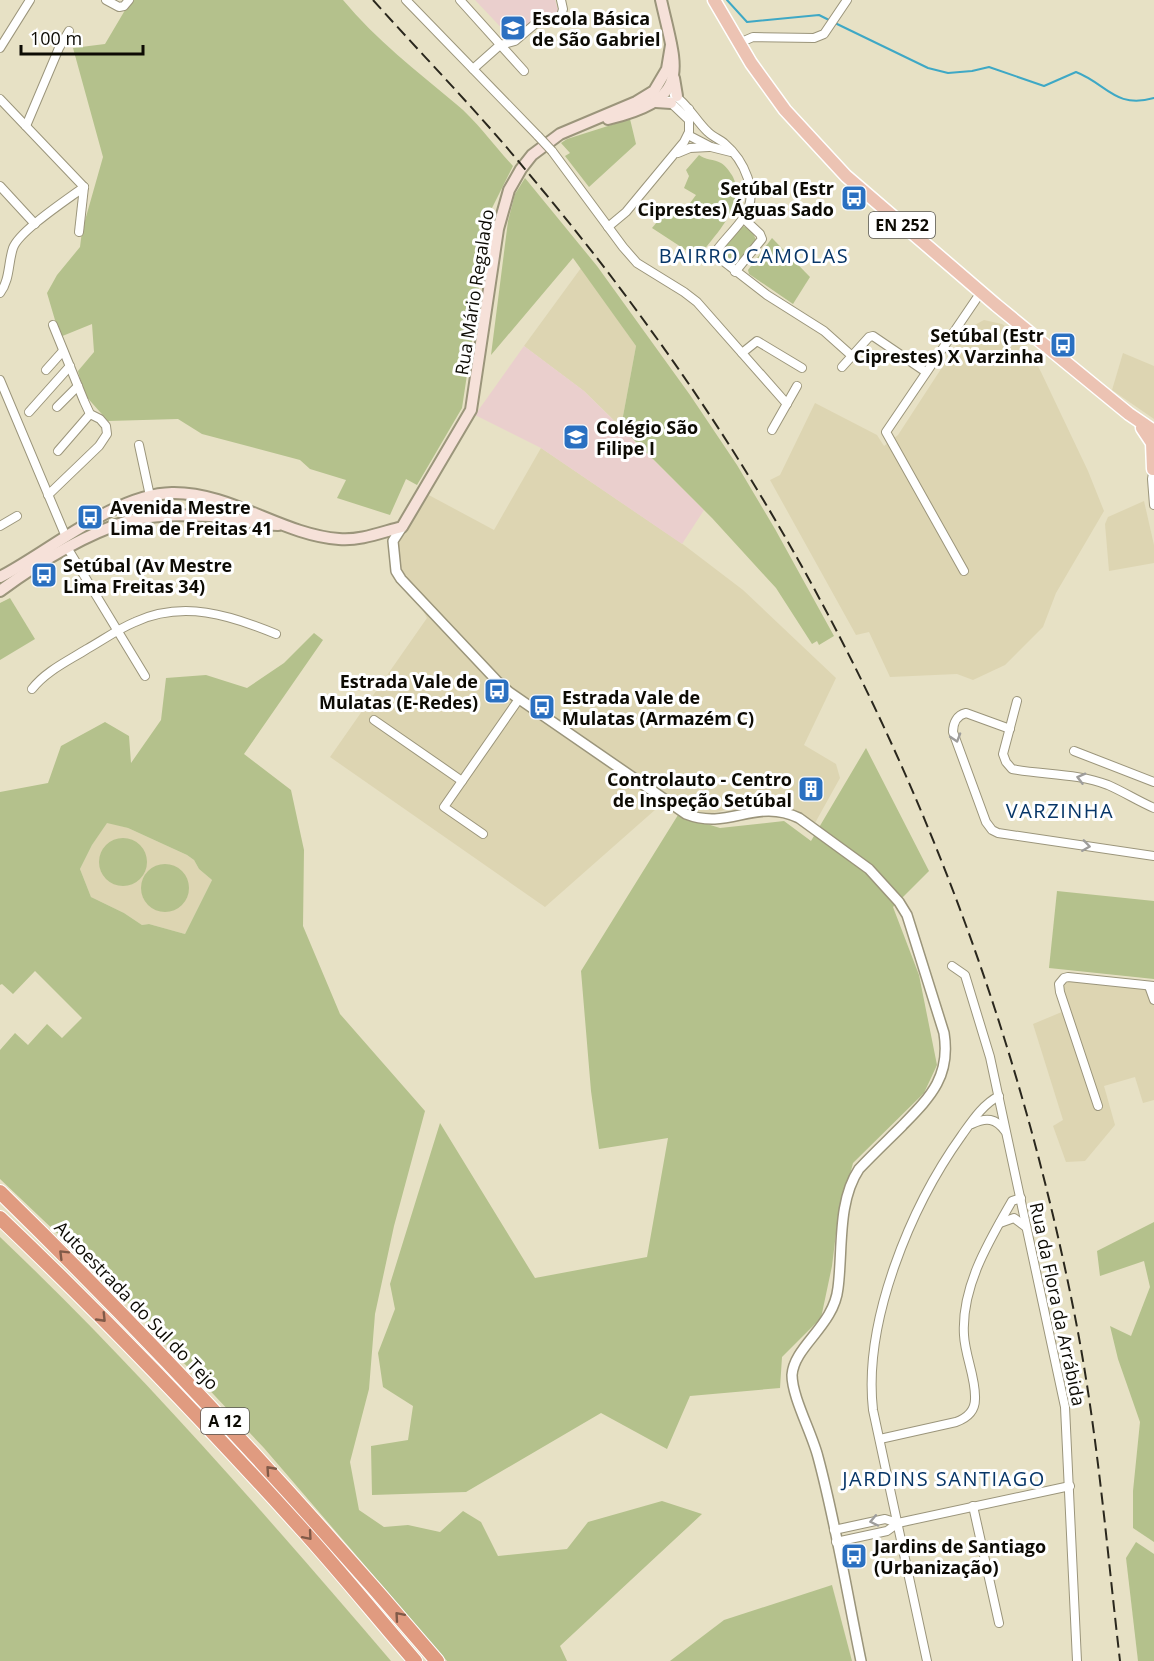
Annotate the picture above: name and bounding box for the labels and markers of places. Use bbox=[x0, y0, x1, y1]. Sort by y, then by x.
place label: Escola Básica de São Gabriel bbox=[532, 6, 660, 51]
school or university icon: Escola Básica de São Gabriel bbox=[498, 13, 528, 43]
place label: Setúbal (Estr Ciprestes) Águas Sado bbox=[637, 176, 834, 221]
bus stop icon: Setúbal (Estr Ciprestes) Águas Sado bbox=[839, 183, 869, 213]
place label: Setúbal (Estr Ciprestes) X Varzinha bbox=[853, 323, 1044, 368]
bus stop icon: Setúbal (Estr Ciprestes) X Varzinha bbox=[1048, 330, 1078, 360]
place label: Colégio São Filipe I bbox=[596, 415, 698, 460]
school or university icon: Colégio São Filipe I bbox=[561, 422, 591, 452]
place label: Avenida Mestre Lima de Freitas 41 bbox=[110, 495, 273, 540]
bus stop icon: Avenida Mestre Lima de Freitas 41 bbox=[75, 502, 105, 532]
place label: Setúbal (Av Mestre Lima Freitas 34) bbox=[63, 553, 232, 598]
bus stop icon: Setúbal (Av Mestre Lima Freitas 34) bbox=[29, 560, 59, 590]
place label: Estrada Vale de Mulatas (E-Redes) bbox=[319, 669, 478, 714]
bus stop icon: Estrada Vale de Mulatas (E-Redes) bbox=[482, 676, 512, 706]
place label: Estrada Vale de Mulatas (Armazém C) bbox=[562, 685, 754, 730]
bus stop icon: Estrada Vale de Mulatas (Armazém C) bbox=[527, 692, 557, 722]
place label: Controlauto - Centro de Inspeção Setúbal bbox=[607, 767, 792, 812]
building icon: Controlauto - Centro de Inspeção Setúbal bbox=[796, 774, 826, 804]
place label: Jardins de Santiago (Urbanização) bbox=[872, 1534, 1046, 1579]
bus stop icon: Jardins de Santiago (Urbanização) bbox=[839, 1541, 869, 1571]

